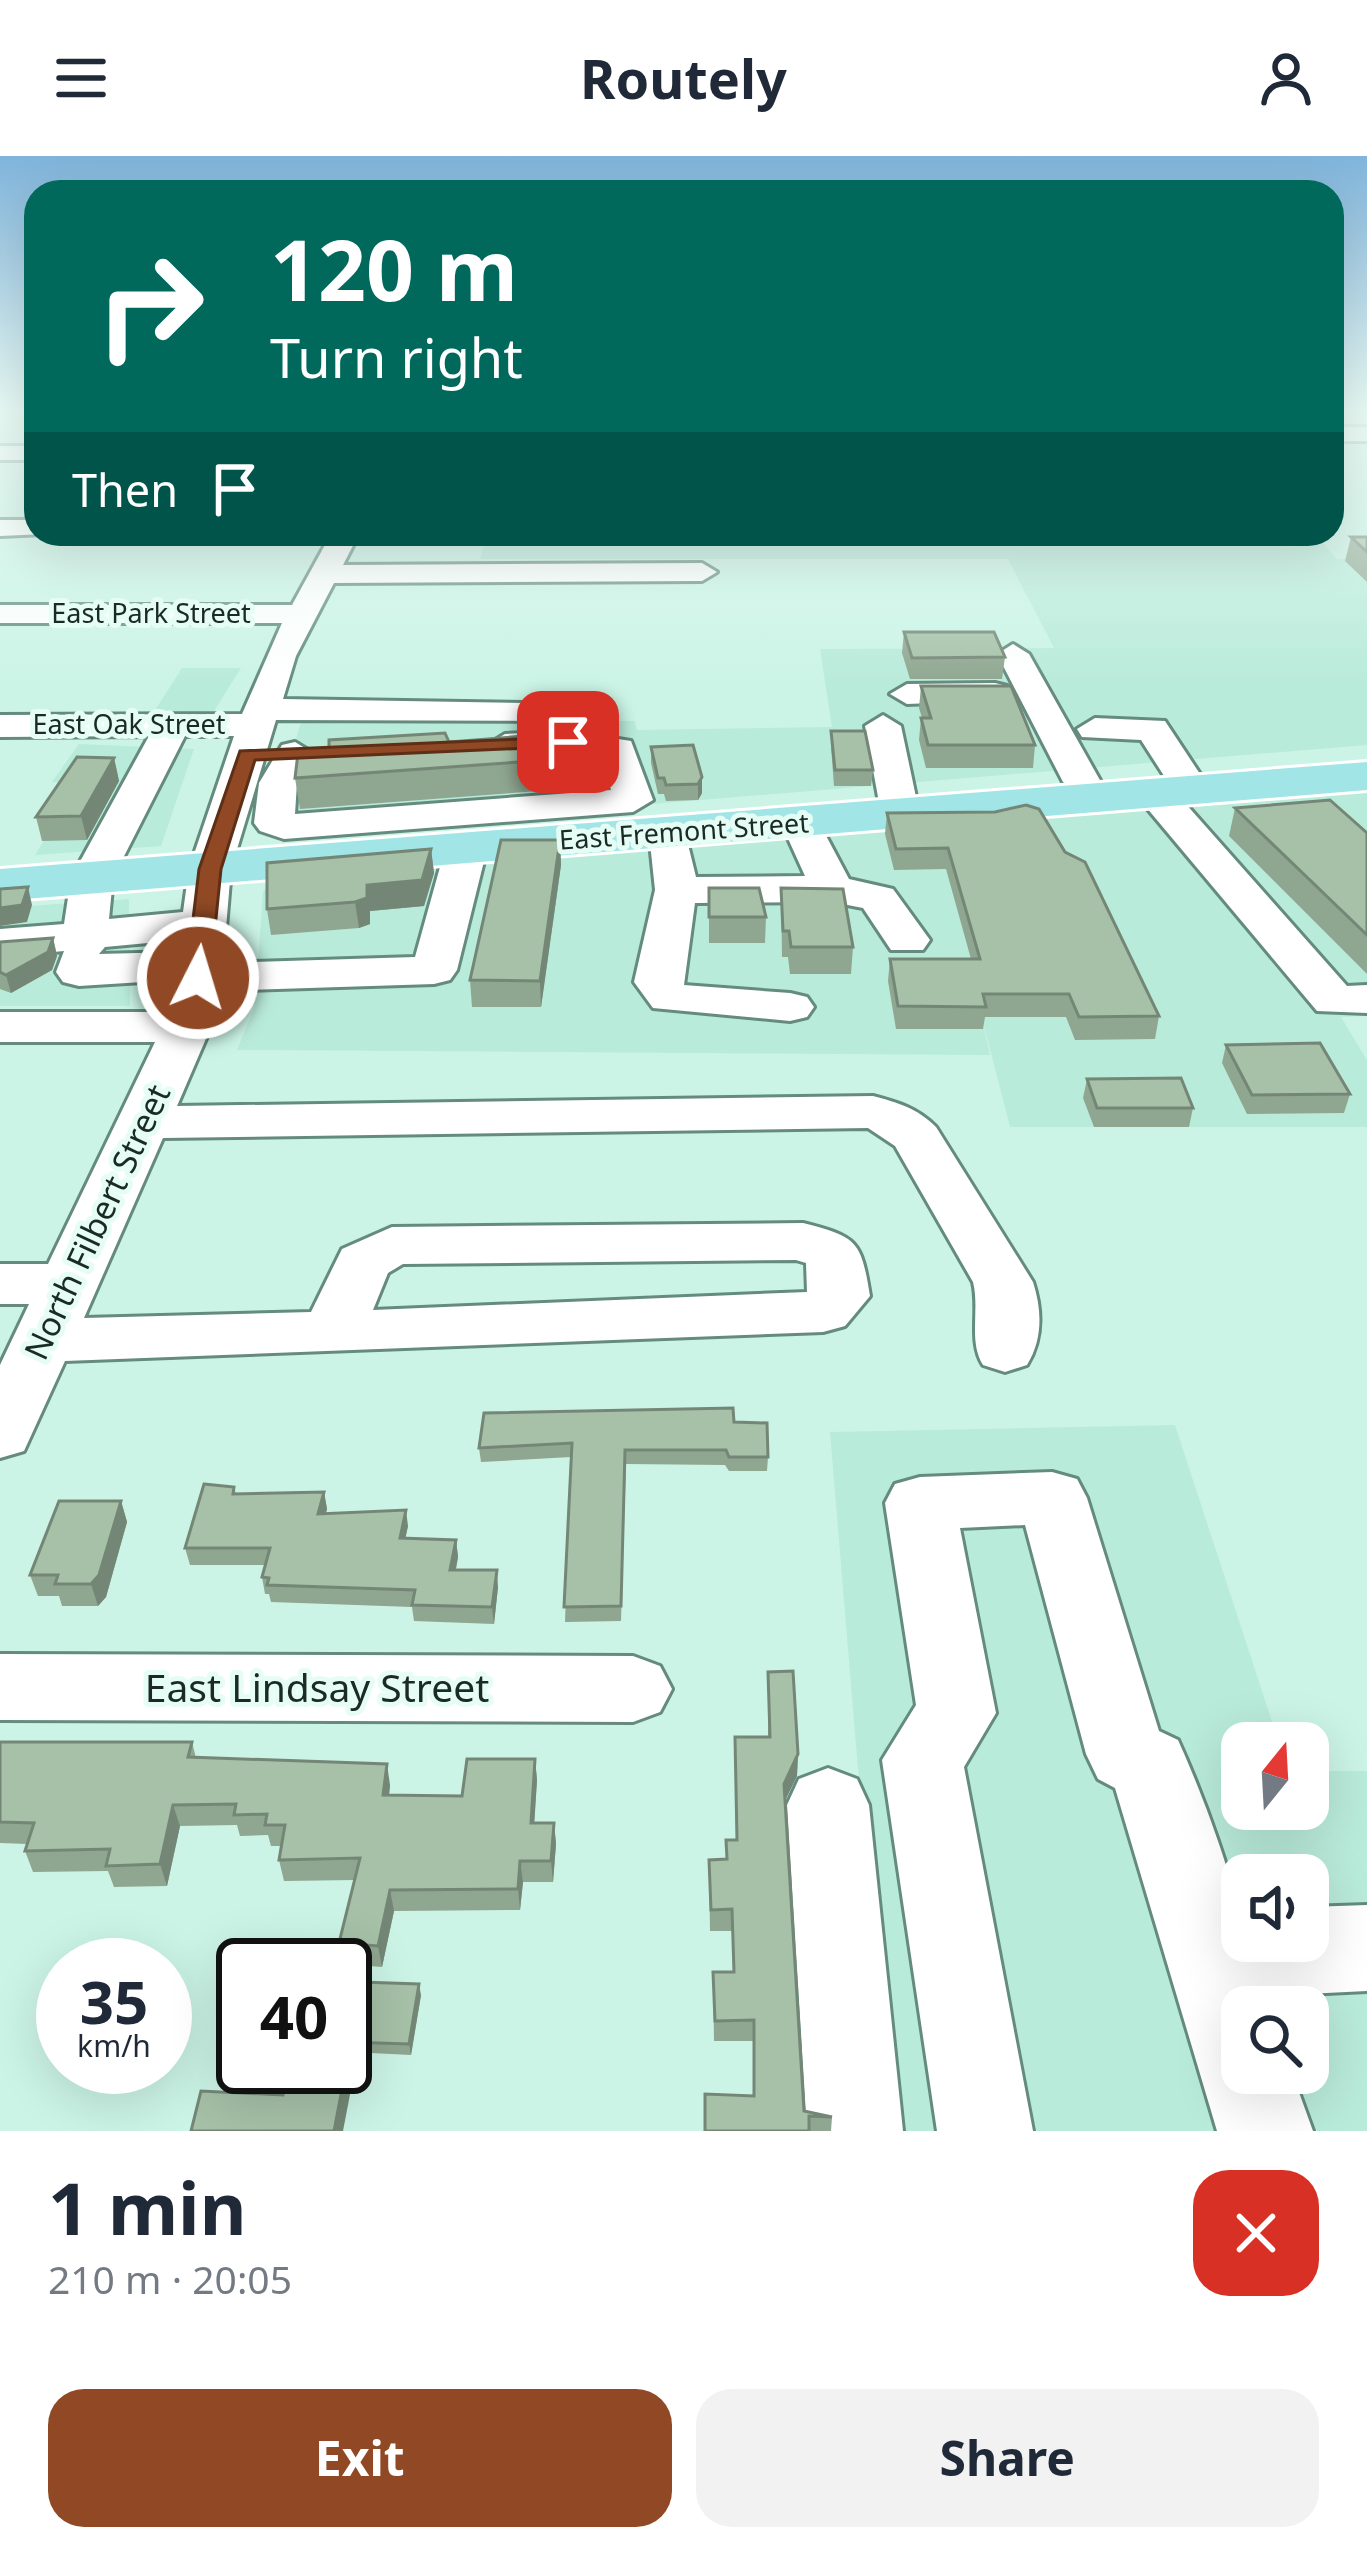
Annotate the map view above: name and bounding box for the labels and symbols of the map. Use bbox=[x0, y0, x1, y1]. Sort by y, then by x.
street label: East Park Street bbox=[51, 594, 251, 631]
pin bbox=[517, 691, 619, 793]
street label: East Oak Street bbox=[33, 705, 226, 742]
street label: East Fremont Street bbox=[558, 803, 810, 858]
position arrow bbox=[135, 915, 261, 1041]
street label: North Filbert Street bbox=[13, 1077, 180, 1367]
street label: East Lindsay Street bbox=[145, 1660, 489, 1713]
north arrow bbox=[1221, 1722, 1329, 1830]
speed limit sign: 40 bbox=[216, 1938, 372, 2094]

